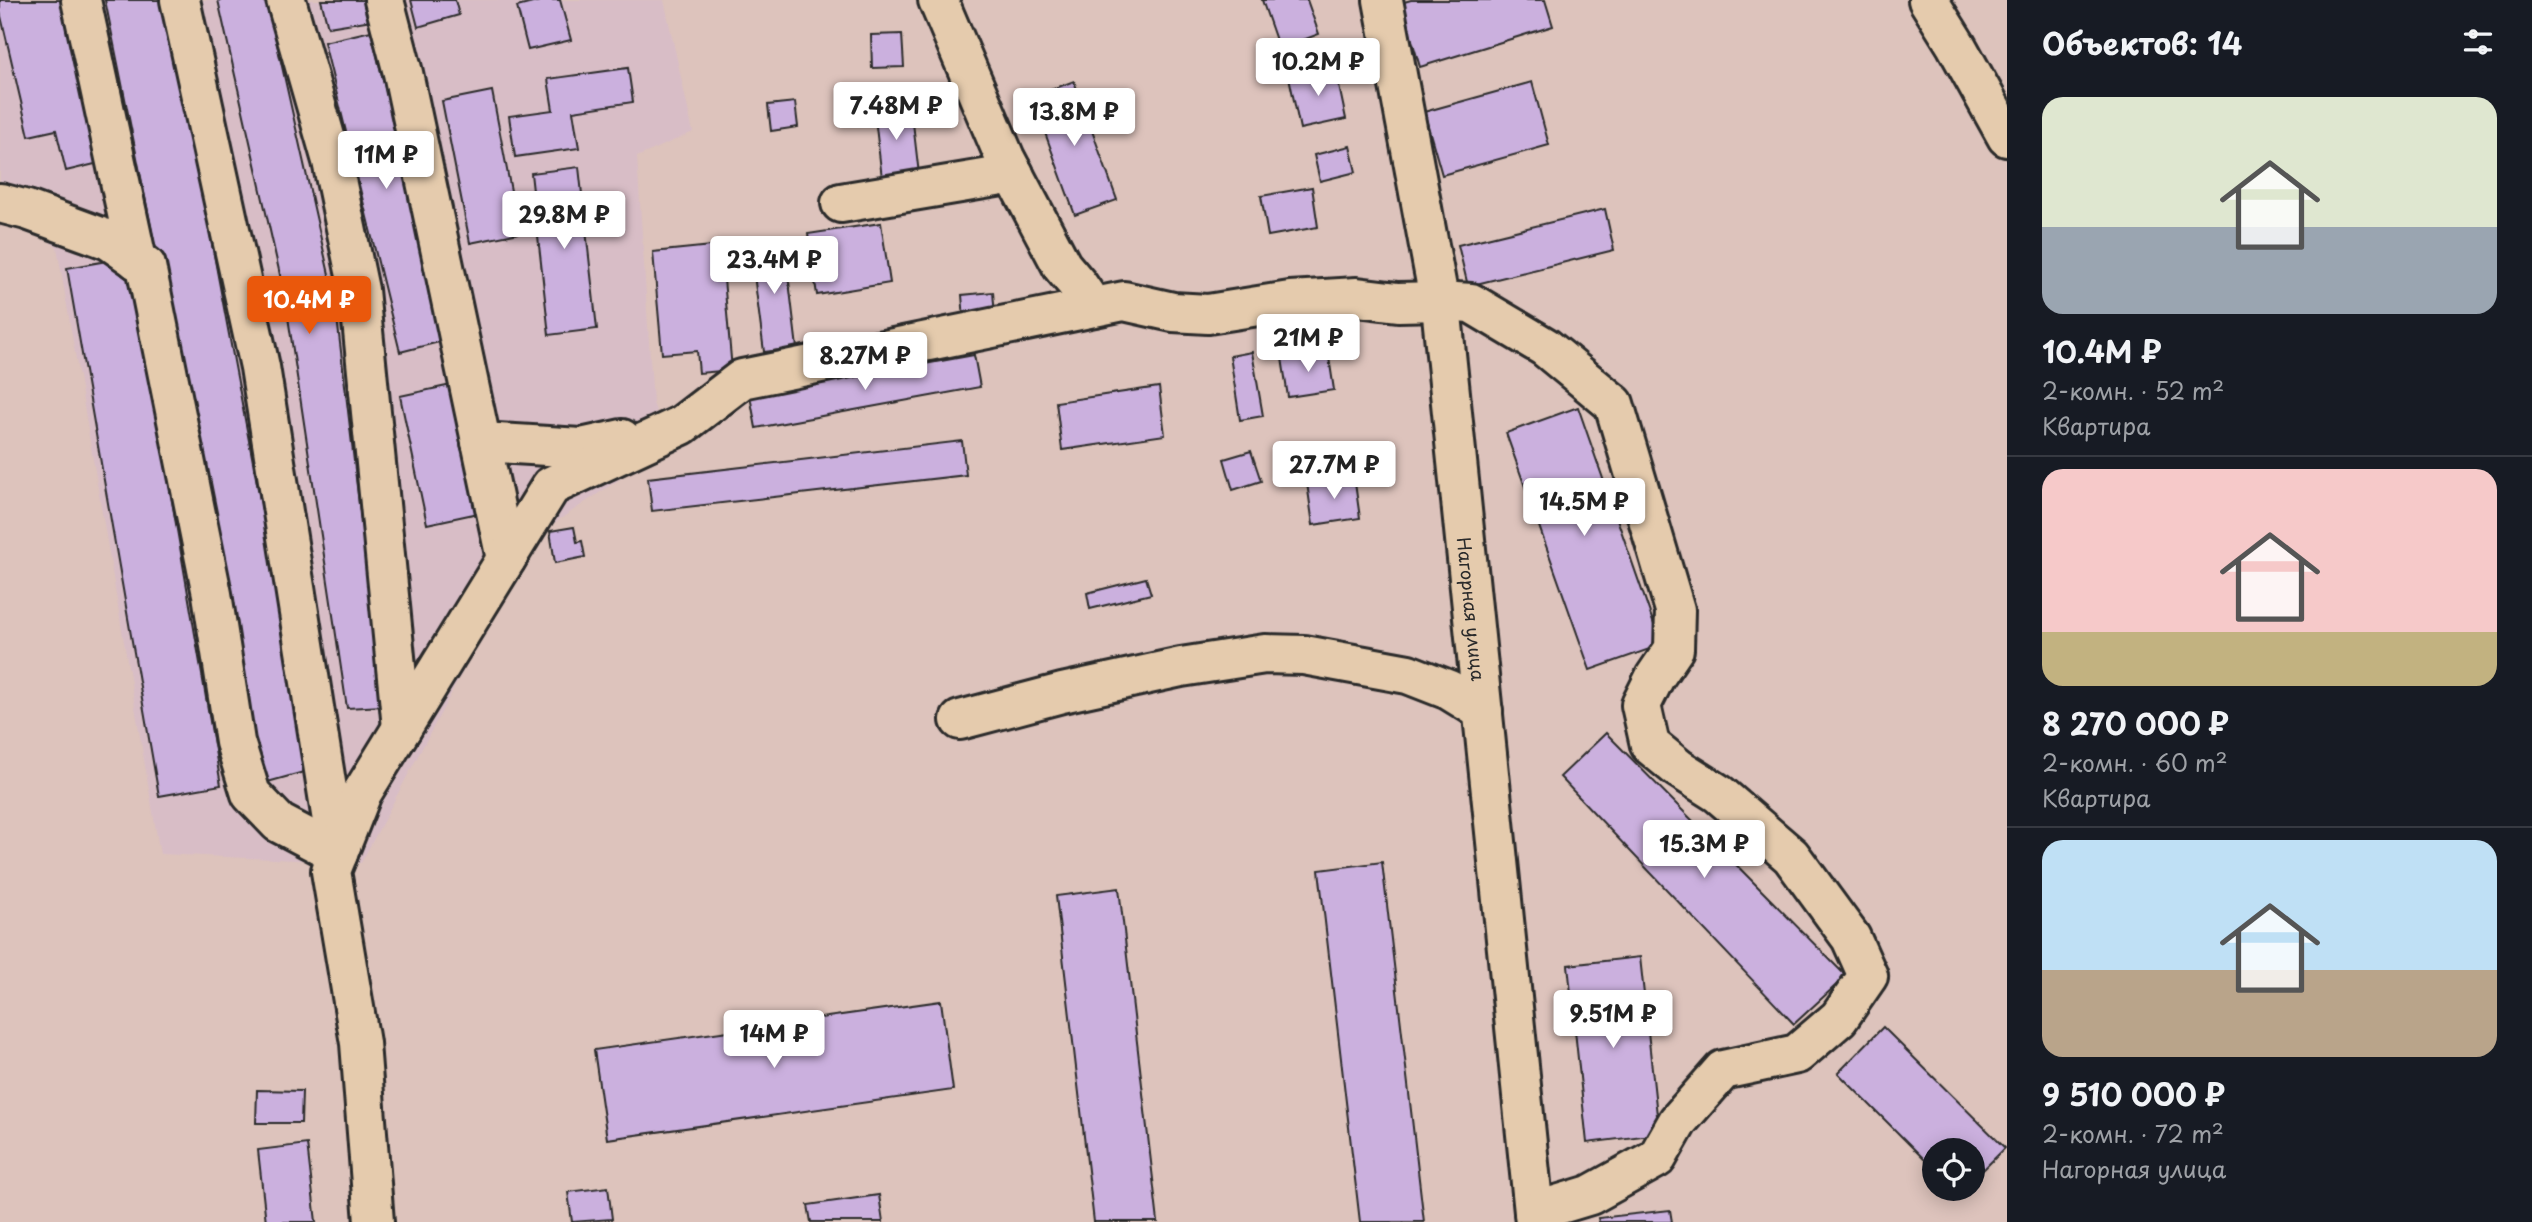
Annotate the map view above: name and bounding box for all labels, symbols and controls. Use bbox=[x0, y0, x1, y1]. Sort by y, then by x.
text: Объектов: 14 bbox=[2042, 20, 2242, 65]
icon: filters bbox=[2459, 23, 2497, 61]
pin: 10.2M ₽ bbox=[1253, 38, 1383, 98]
text: 10.2M ₽ bbox=[1272, 43, 1364, 78]
pin: 7.48M ₽ bbox=[831, 82, 961, 142]
text: 7.48M ₽ bbox=[849, 87, 943, 122]
pin: 13.8M ₽ bbox=[1009, 88, 1139, 148]
text: 13.8M ₽ bbox=[1029, 93, 1119, 128]
pin: 11M ₽ bbox=[337, 132, 435, 191]
text: 11M ₽ bbox=[354, 136, 418, 171]
icon: home bbox=[2207, 142, 2333, 268]
pin: 29.8M ₽ bbox=[499, 191, 629, 251]
text: 29.8M ₽ bbox=[518, 196, 610, 231]
pin: 23.4M ₽ bbox=[709, 236, 839, 296]
text: 23.4M ₽ bbox=[726, 241, 822, 276]
pin: 10.4M ₽ bbox=[244, 276, 374, 336]
text: 10.4M ₽ bbox=[263, 281, 355, 316]
pin: 21M ₽ bbox=[1259, 314, 1357, 374]
text: 21M ₽ bbox=[1273, 319, 1343, 354]
text: 10.4M ₽ bbox=[2042, 328, 2162, 373]
pin: 8.27M ₽ bbox=[800, 332, 930, 392]
text: 8.27M ₽ bbox=[819, 337, 911, 372]
text: 2-комн. · 52 m² bbox=[2042, 373, 2224, 408]
text: Квартира bbox=[2042, 408, 2150, 443]
pin: 27.7M ₽ bbox=[1269, 442, 1399, 501]
text: 27.7M ₽ bbox=[1289, 446, 1379, 481]
pin: 14.5M ₽ bbox=[1519, 478, 1649, 538]
text: 14.5M ₽ bbox=[1539, 483, 1629, 518]
icon: home bbox=[2207, 514, 2333, 640]
street label: Нагорная улица bbox=[1451, 536, 1493, 683]
text: 8 270 000 ₽ bbox=[2042, 700, 2229, 745]
text: 2-комн. · 60 m² bbox=[2042, 745, 2228, 780]
text: Квартира bbox=[2042, 780, 2150, 815]
pin: 15.3M ₽ bbox=[1639, 820, 1769, 880]
text: 15.3M ₽ bbox=[1659, 825, 1749, 860]
icon: home bbox=[2207, 885, 2333, 1011]
pin: 9.51M ₽ bbox=[1548, 990, 1678, 1050]
text: 9.51M ₽ bbox=[1570, 995, 1656, 1030]
pin: 14M ₽ bbox=[725, 1010, 823, 1070]
text: 14M ₽ bbox=[740, 1015, 808, 1050]
text: 9 510 000 ₽ bbox=[2042, 1071, 2225, 1116]
text: 2-комн. · 72 m² bbox=[2042, 1116, 2224, 1151]
map controls bbox=[1922, 1138, 1985, 1201]
button: locate bbox=[1922, 1138, 1985, 1201]
text: Нагорная улица bbox=[2042, 1151, 2226, 1186]

